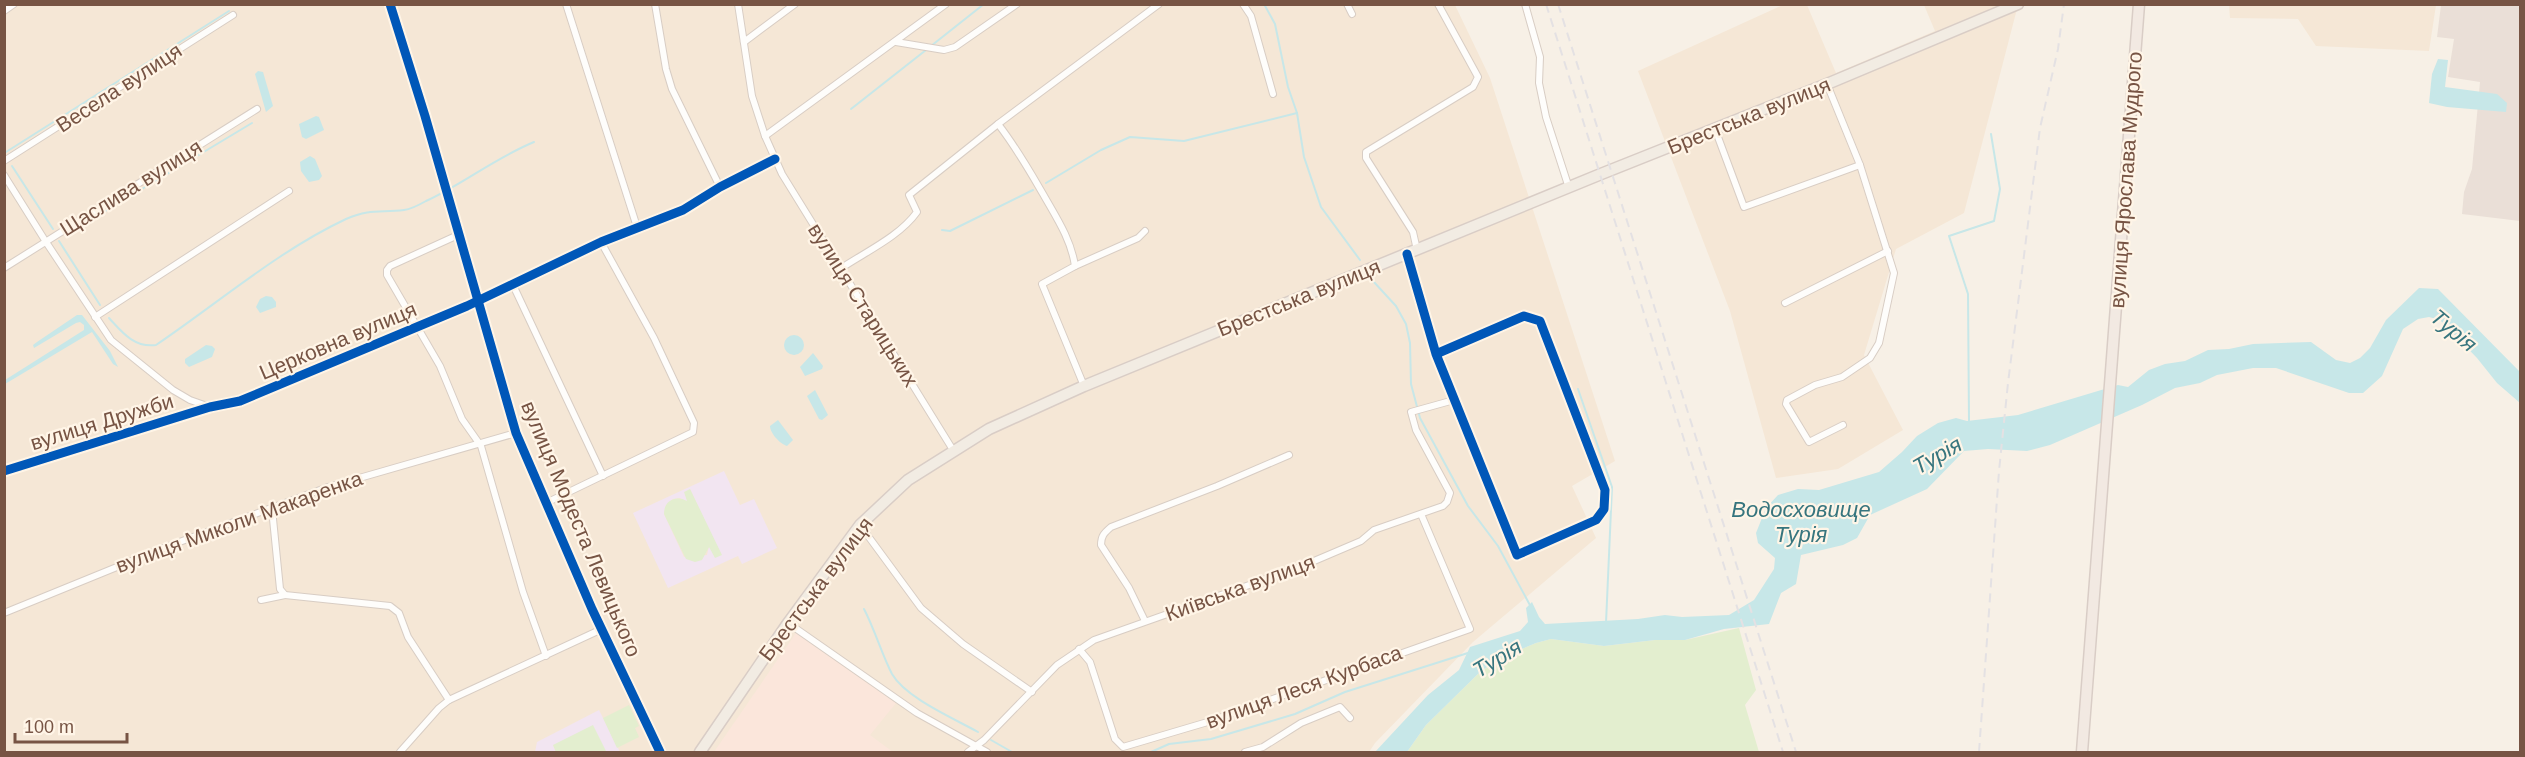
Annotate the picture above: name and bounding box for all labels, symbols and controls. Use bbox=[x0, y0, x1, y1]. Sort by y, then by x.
street label: Весела вулиця bbox=[52, 38, 186, 137]
street label: вулиця Ярослава Мудрого bbox=[2105, 51, 2146, 309]
street label: Брестська вулиця bbox=[1664, 72, 1834, 159]
street label: Щаслива вулиця bbox=[56, 135, 206, 240]
street label: вулиця Старицьких bbox=[804, 219, 923, 391]
street label: Брестська вулиця bbox=[1214, 254, 1384, 341]
street label: Церковна вулиця bbox=[256, 297, 420, 384]
water label: Турія bbox=[2425, 304, 2482, 357]
street label: вулиця Дружби bbox=[28, 389, 176, 454]
street label: вулиця Модеста Левицького bbox=[517, 397, 646, 660]
water label: Турія bbox=[1908, 431, 1966, 479]
street label: вулиця Миколи Макаренка bbox=[112, 466, 366, 577]
water label: Водосховище Турія bbox=[1731, 497, 1871, 547]
street label: Брестська вулиця bbox=[754, 512, 877, 665]
street label: Київська вулиця bbox=[1162, 550, 1318, 625]
water label: Турія bbox=[1468, 634, 1526, 683]
street label: вулиця Леся Курбаса bbox=[1203, 640, 1405, 733]
scale bar bbox=[15, 706, 128, 744]
text: 100 m bbox=[24, 717, 74, 737]

